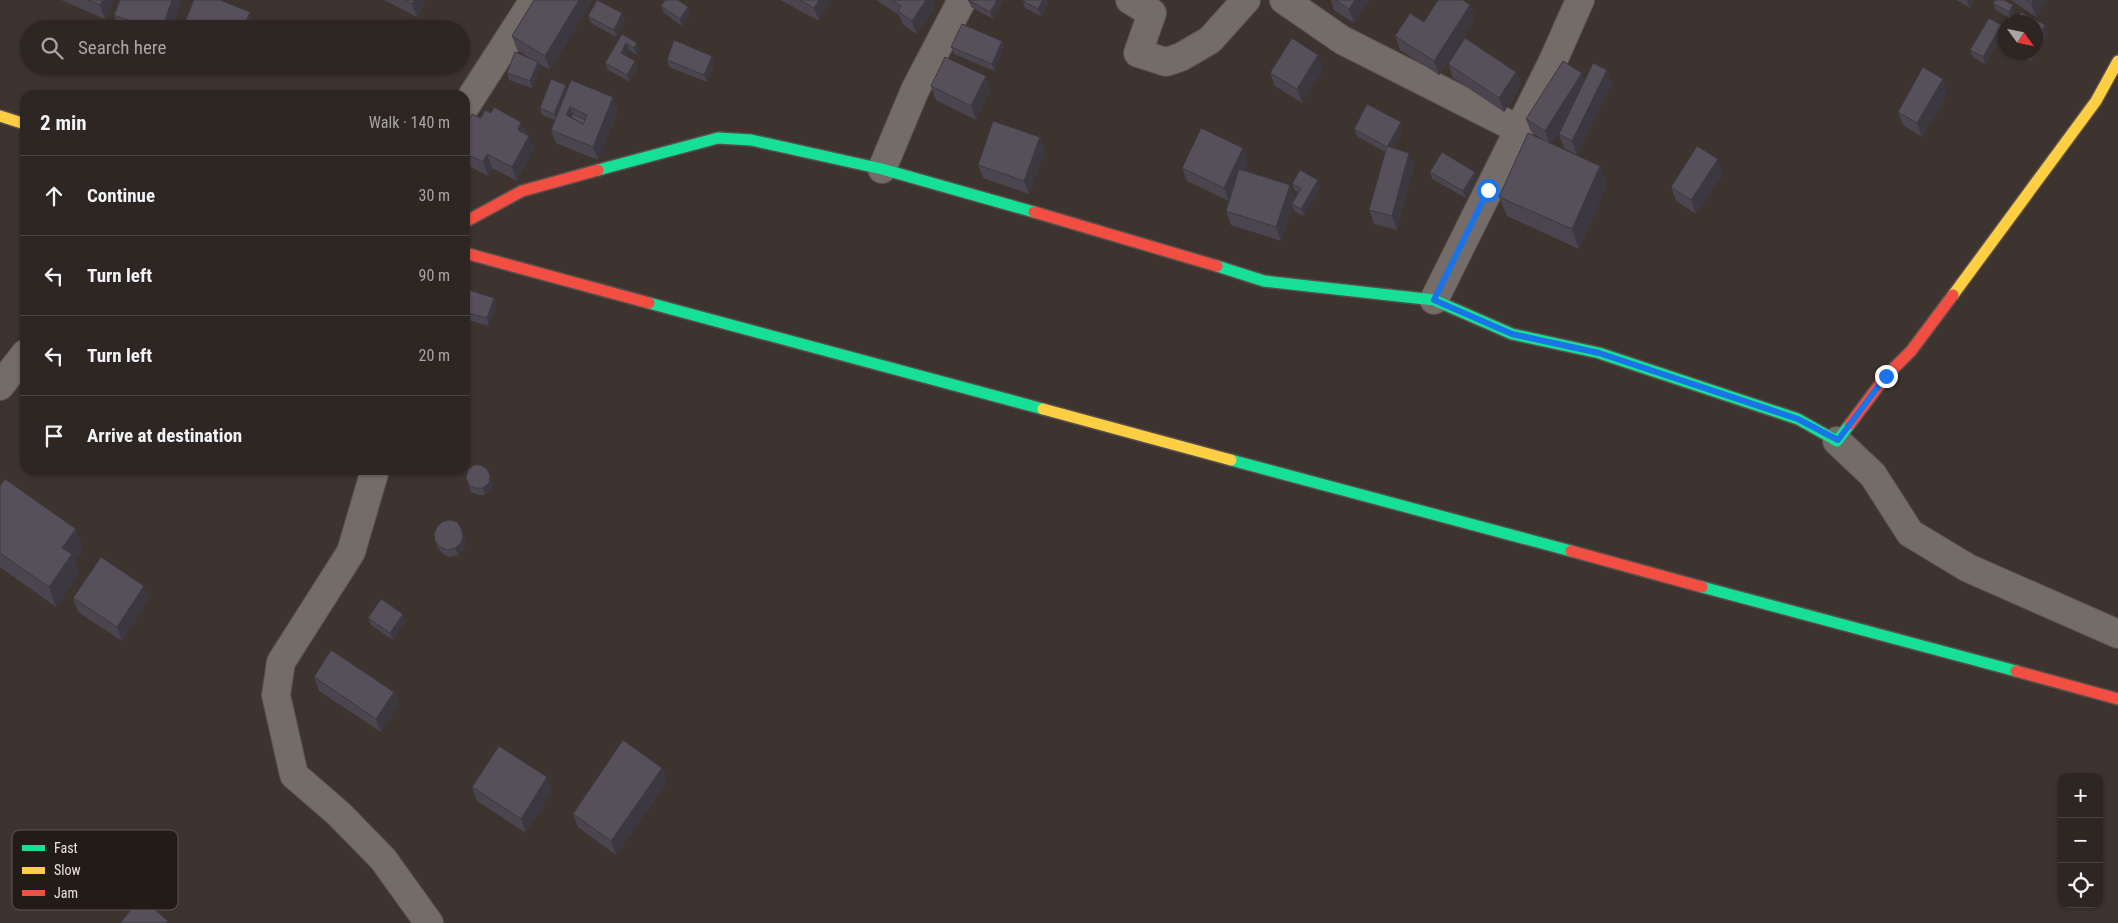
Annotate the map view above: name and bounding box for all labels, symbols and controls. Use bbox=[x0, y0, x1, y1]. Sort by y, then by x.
north arrow bbox=[1998, 15, 2043, 60]
search box bbox=[20, 20, 470, 75]
icon: search bbox=[38, 34, 66, 62]
text: Search here bbox=[78, 36, 166, 59]
text: 2 min bbox=[40, 111, 87, 135]
text: Walk · 140 m bbox=[369, 113, 450, 132]
route start bbox=[1477, 179, 1500, 202]
icon: ahead bbox=[40, 182, 68, 210]
text: Continue bbox=[87, 184, 155, 207]
text: 30 m bbox=[418, 186, 450, 205]
icon: left bbox=[40, 262, 68, 290]
text: Turn left bbox=[87, 264, 152, 287]
text: 90 m bbox=[418, 266, 450, 285]
icon: left bbox=[40, 342, 68, 370]
text: Turn left bbox=[87, 344, 152, 367]
text: 20 m bbox=[418, 346, 450, 365]
route end bbox=[1875, 365, 1898, 388]
icon: arrive bbox=[40, 422, 68, 450]
text: Arrive at destination bbox=[87, 424, 242, 447]
map controls bbox=[2058, 773, 2103, 908]
button: + bbox=[2058, 773, 2103, 818]
button: − bbox=[2058, 818, 2103, 863]
legend bbox=[12, 830, 178, 910]
text: Fast bbox=[54, 840, 78, 856]
text: Slow bbox=[54, 862, 81, 878]
button: locate bbox=[2058, 863, 2103, 908]
text: Jam bbox=[54, 885, 78, 901]

